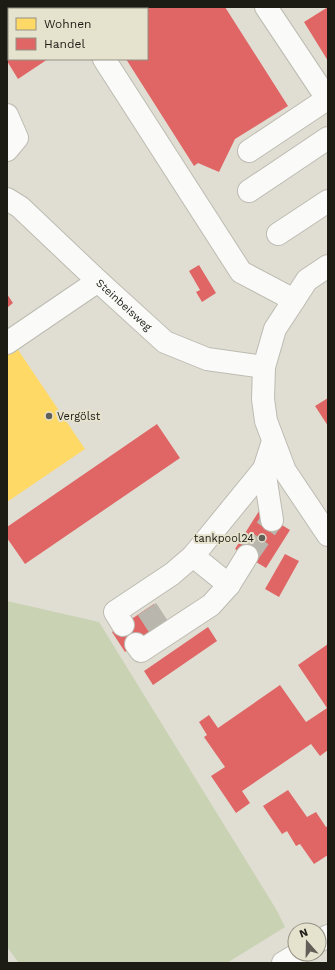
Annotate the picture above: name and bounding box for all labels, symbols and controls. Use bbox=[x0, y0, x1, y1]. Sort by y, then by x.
legend bbox=[8, 8, 148, 60]
text: Wohnen bbox=[44, 17, 92, 31]
text: Handel bbox=[44, 37, 85, 51]
street label: Steinbeisweg bbox=[93, 276, 154, 334]
place label: Vergölst bbox=[57, 410, 101, 423]
marker: Vergölst bbox=[44, 411, 54, 421]
place label: tankpool24 bbox=[194, 532, 254, 545]
marker: tankpool24 bbox=[257, 533, 267, 543]
north arrow bbox=[287, 922, 327, 962]
text: N bbox=[298, 926, 310, 941]

